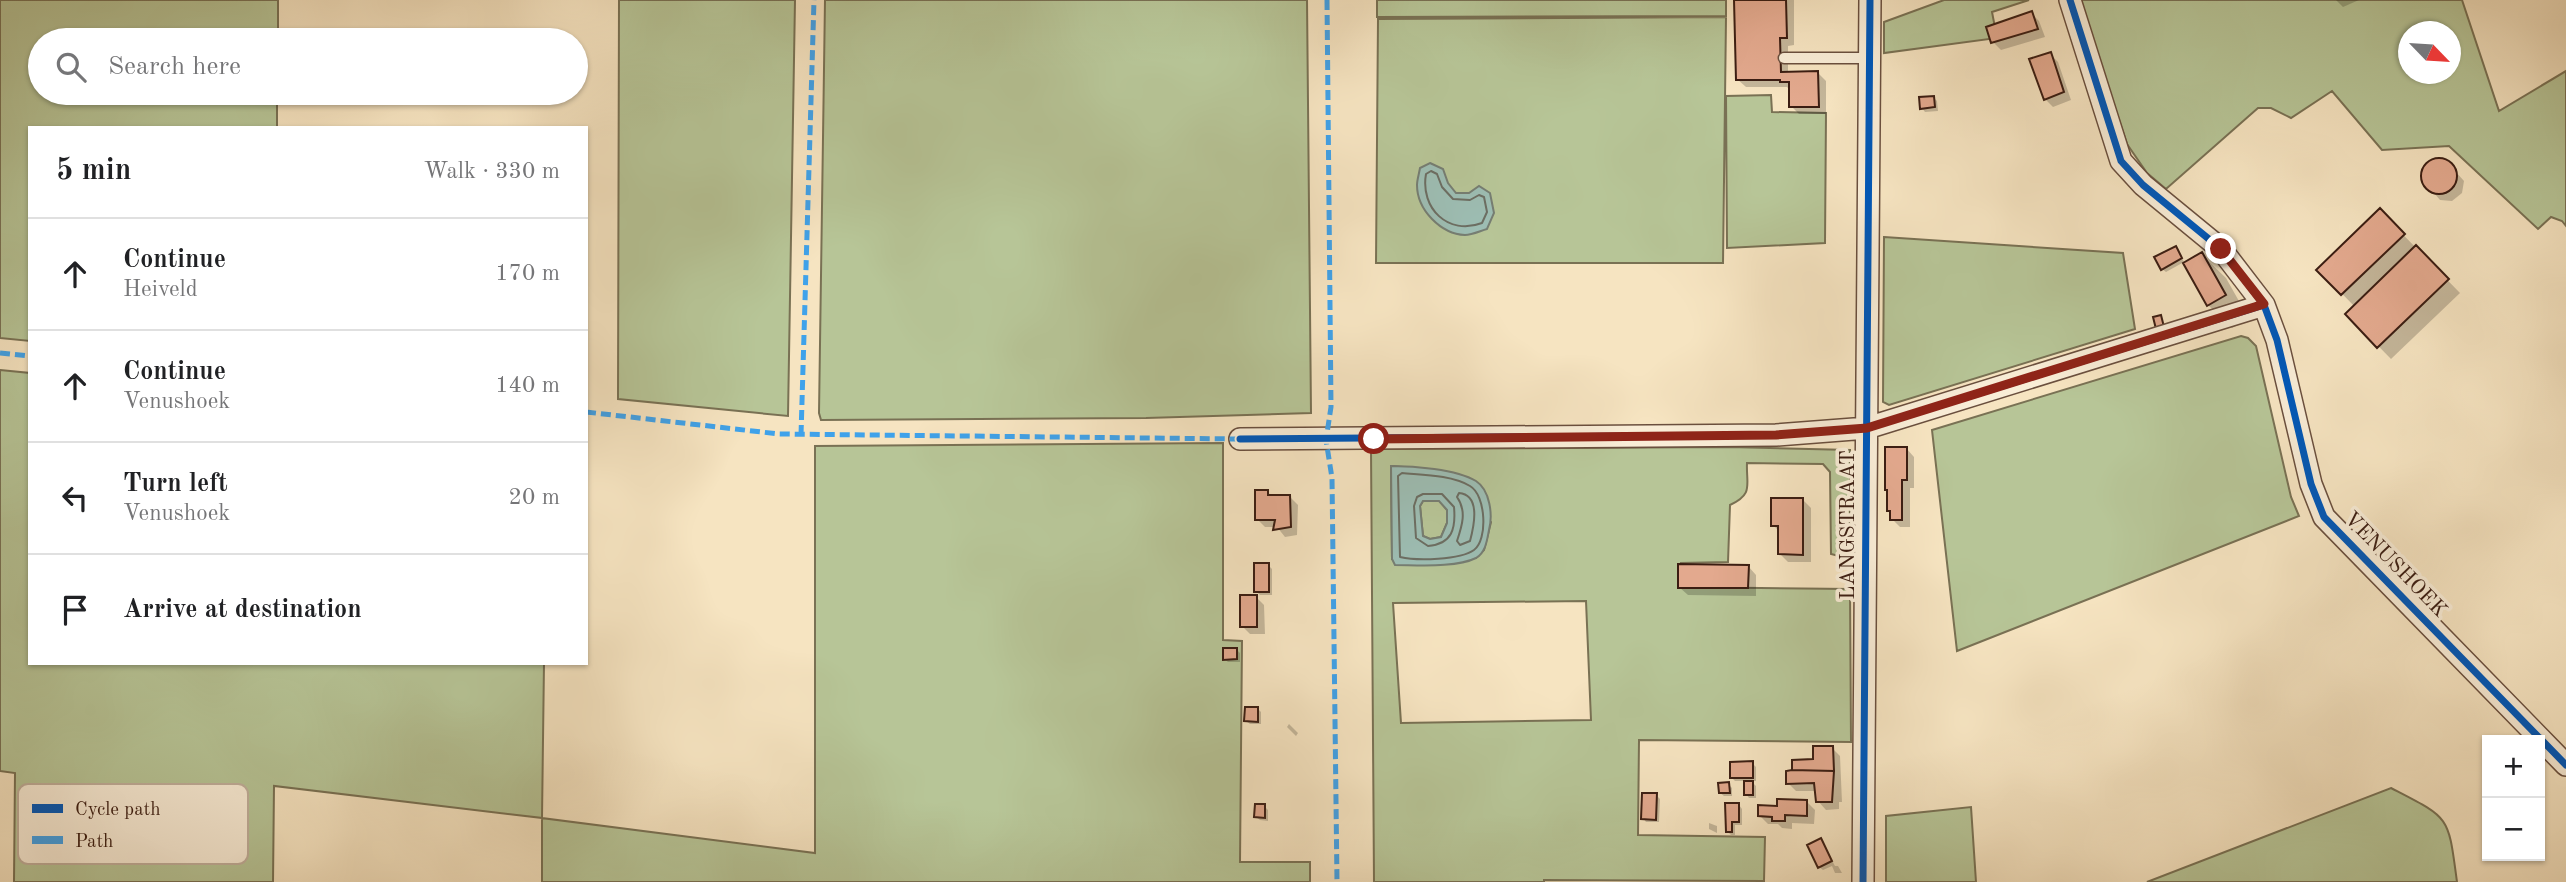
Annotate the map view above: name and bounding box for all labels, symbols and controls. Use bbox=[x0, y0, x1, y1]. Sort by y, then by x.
north arrow bbox=[2398, 21, 2461, 84]
search box bbox=[28, 28, 588, 105]
icon: search bbox=[52, 48, 90, 86]
text: Search here bbox=[108, 54, 241, 80]
text: 5 min bbox=[56, 156, 131, 186]
text: Walk · 330 m bbox=[424, 160, 560, 183]
route end bbox=[2205, 233, 2236, 264]
text: Continue bbox=[123, 247, 226, 273]
icon: ahead bbox=[56, 255, 94, 293]
text: 170 m bbox=[495, 262, 560, 285]
text: Heiveld bbox=[123, 278, 198, 301]
text: Continue bbox=[123, 359, 226, 385]
icon: ahead bbox=[56, 367, 94, 405]
text: 140 m bbox=[495, 374, 560, 397]
text: Venushoek bbox=[123, 390, 230, 413]
route start bbox=[1358, 423, 1389, 454]
street label: LANGSTRAAT bbox=[1838, 450, 1859, 600]
text: Turn left bbox=[123, 471, 228, 497]
icon: left bbox=[56, 479, 94, 517]
text: 20 m bbox=[509, 486, 560, 509]
text: Venushoek bbox=[123, 502, 230, 525]
street label: VENUSHOEK bbox=[2340, 508, 2450, 622]
icon: arrive bbox=[56, 591, 94, 629]
text: Arrive at destination bbox=[123, 597, 362, 623]
map controls bbox=[2482, 735, 2545, 861]
button: + bbox=[2482, 735, 2545, 798]
legend bbox=[18, 784, 248, 864]
button: − bbox=[2482, 798, 2545, 861]
text: Cycle path bbox=[75, 801, 161, 820]
text: Path bbox=[75, 833, 113, 852]

